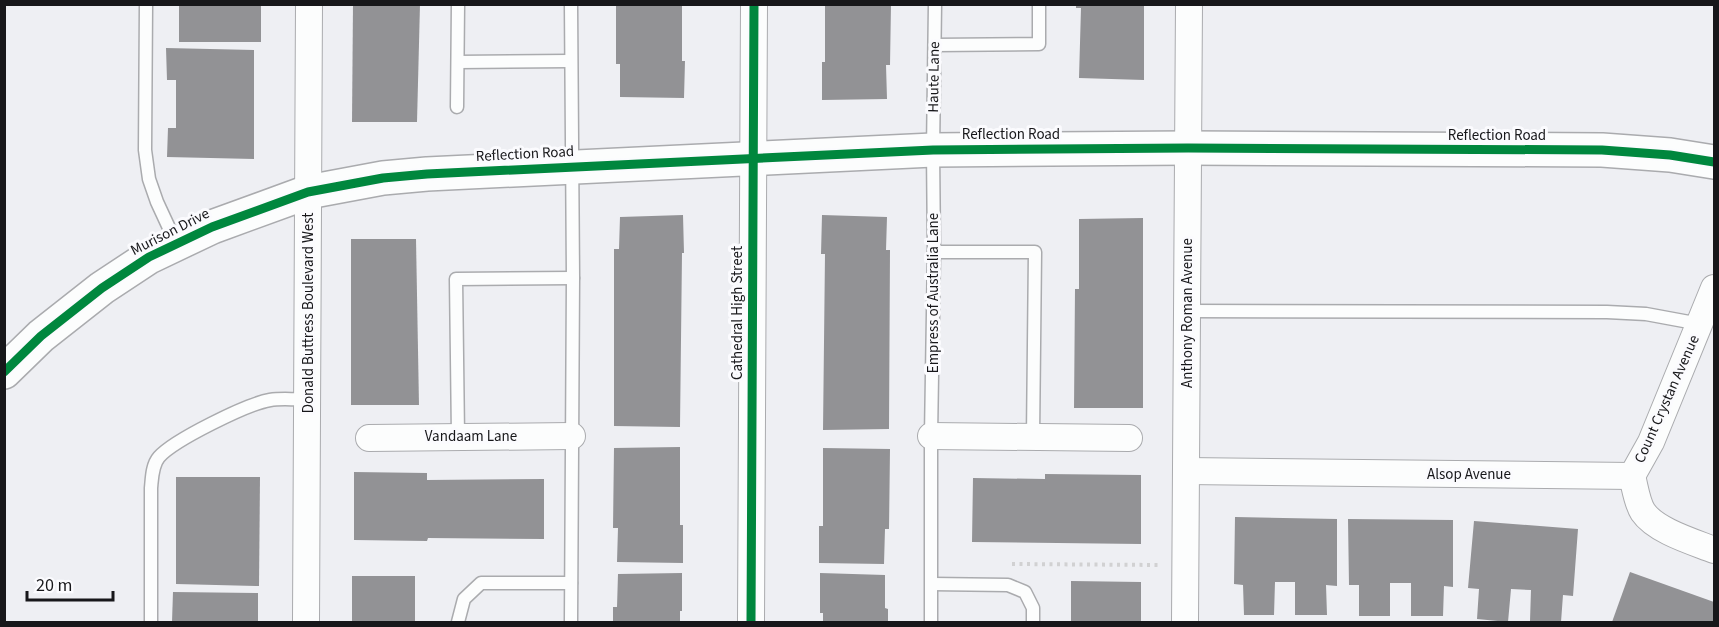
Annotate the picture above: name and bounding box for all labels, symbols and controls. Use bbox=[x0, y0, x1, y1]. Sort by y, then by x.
street label: Haute Lane bbox=[923, 41, 945, 113]
street label: Reflection Road bbox=[962, 124, 1060, 145]
street label: Reflection Road bbox=[1448, 125, 1546, 146]
street label: Reflection Road bbox=[475, 141, 575, 167]
street label: Murison Drive bbox=[127, 203, 213, 261]
street label: Donald Buttress Boulevard West bbox=[298, 213, 319, 413]
street label: Empress of Australia Lane bbox=[923, 213, 944, 373]
street label: Anthony Roman Avenue bbox=[1177, 238, 1198, 388]
street label: Cathedral High Street bbox=[727, 246, 748, 380]
street label: Count Crystan Avenue bbox=[1629, 332, 1705, 466]
street label: Vandaam Lane bbox=[425, 426, 517, 447]
street label: Alsop Avenue bbox=[1427, 464, 1511, 485]
scale bar bbox=[27, 564, 112, 602]
text: 20 m bbox=[36, 573, 72, 598]

